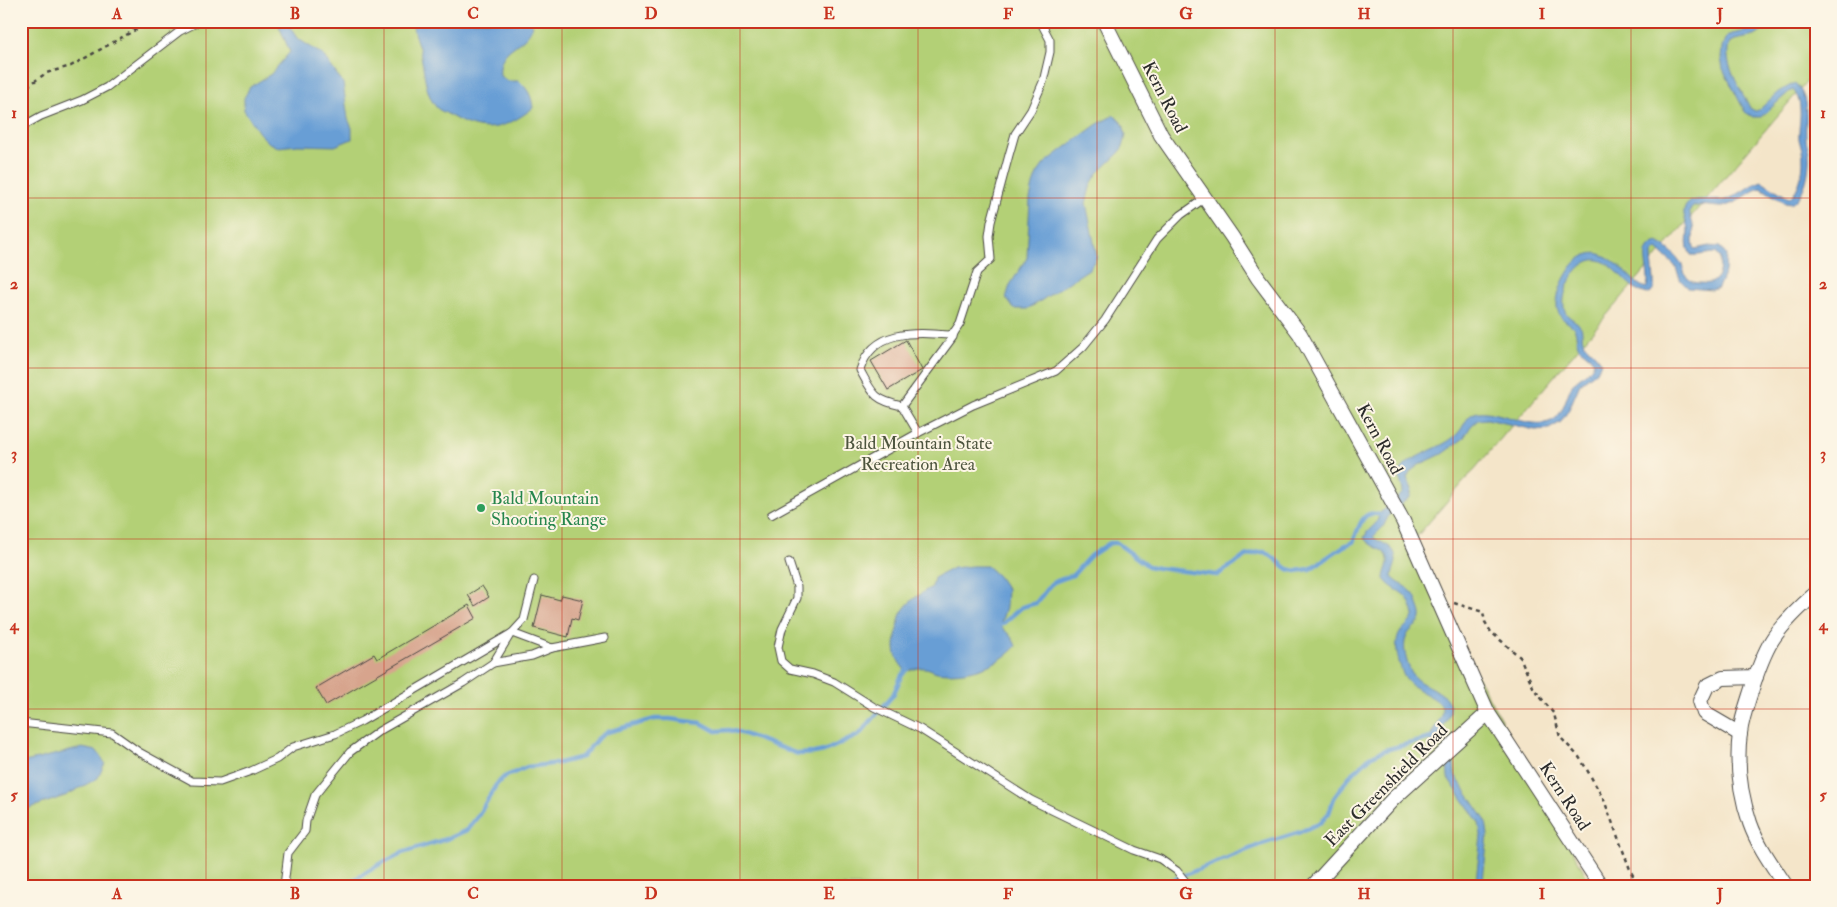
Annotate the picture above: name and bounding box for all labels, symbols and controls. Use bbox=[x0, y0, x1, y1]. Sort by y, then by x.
text: A bbox=[111, 4, 123, 24]
text: B bbox=[290, 4, 300, 24]
text: C bbox=[467, 4, 479, 24]
text: D bbox=[644, 4, 658, 24]
text: E bbox=[823, 4, 835, 24]
text: F bbox=[1003, 4, 1013, 24]
text: G bbox=[1179, 4, 1193, 24]
text: H bbox=[1357, 4, 1371, 24]
text: I bbox=[1539, 4, 1546, 24]
text: J bbox=[1716, 4, 1724, 25]
street label: Kern Road bbox=[1137, 58, 1192, 137]
text: 1 bbox=[11, 103, 17, 123]
text: 1 bbox=[1820, 103, 1826, 123]
text: 2 bbox=[10, 274, 18, 294]
text: 2 bbox=[1819, 274, 1827, 294]
street label: Kern Road bbox=[1351, 400, 1408, 479]
park label: Bald Mountain State Recreation Area bbox=[844, 432, 993, 476]
text: 3 bbox=[11, 444, 17, 464]
text: 3 bbox=[1820, 444, 1826, 464]
place label: Bald Mountain Shooting Range bbox=[491, 487, 607, 531]
marker: Bald Mountain Shooting Range bbox=[475, 502, 487, 514]
text: 4 bbox=[9, 615, 20, 635]
text: 4 bbox=[1818, 615, 1829, 635]
street label: East Greenshield Road bbox=[1320, 719, 1453, 852]
street label: Kern Road bbox=[1534, 758, 1595, 835]
text: 5 bbox=[10, 785, 18, 805]
text: 5 bbox=[1819, 785, 1827, 805]
text: A bbox=[111, 884, 123, 904]
text: B bbox=[290, 884, 300, 904]
text: C bbox=[467, 884, 479, 904]
text: D bbox=[644, 884, 658, 904]
text: E bbox=[823, 884, 835, 904]
text: F bbox=[1003, 884, 1013, 904]
text: G bbox=[1179, 884, 1193, 904]
text: H bbox=[1357, 884, 1371, 904]
text: I bbox=[1539, 884, 1546, 904]
text: J bbox=[1716, 884, 1724, 905]

